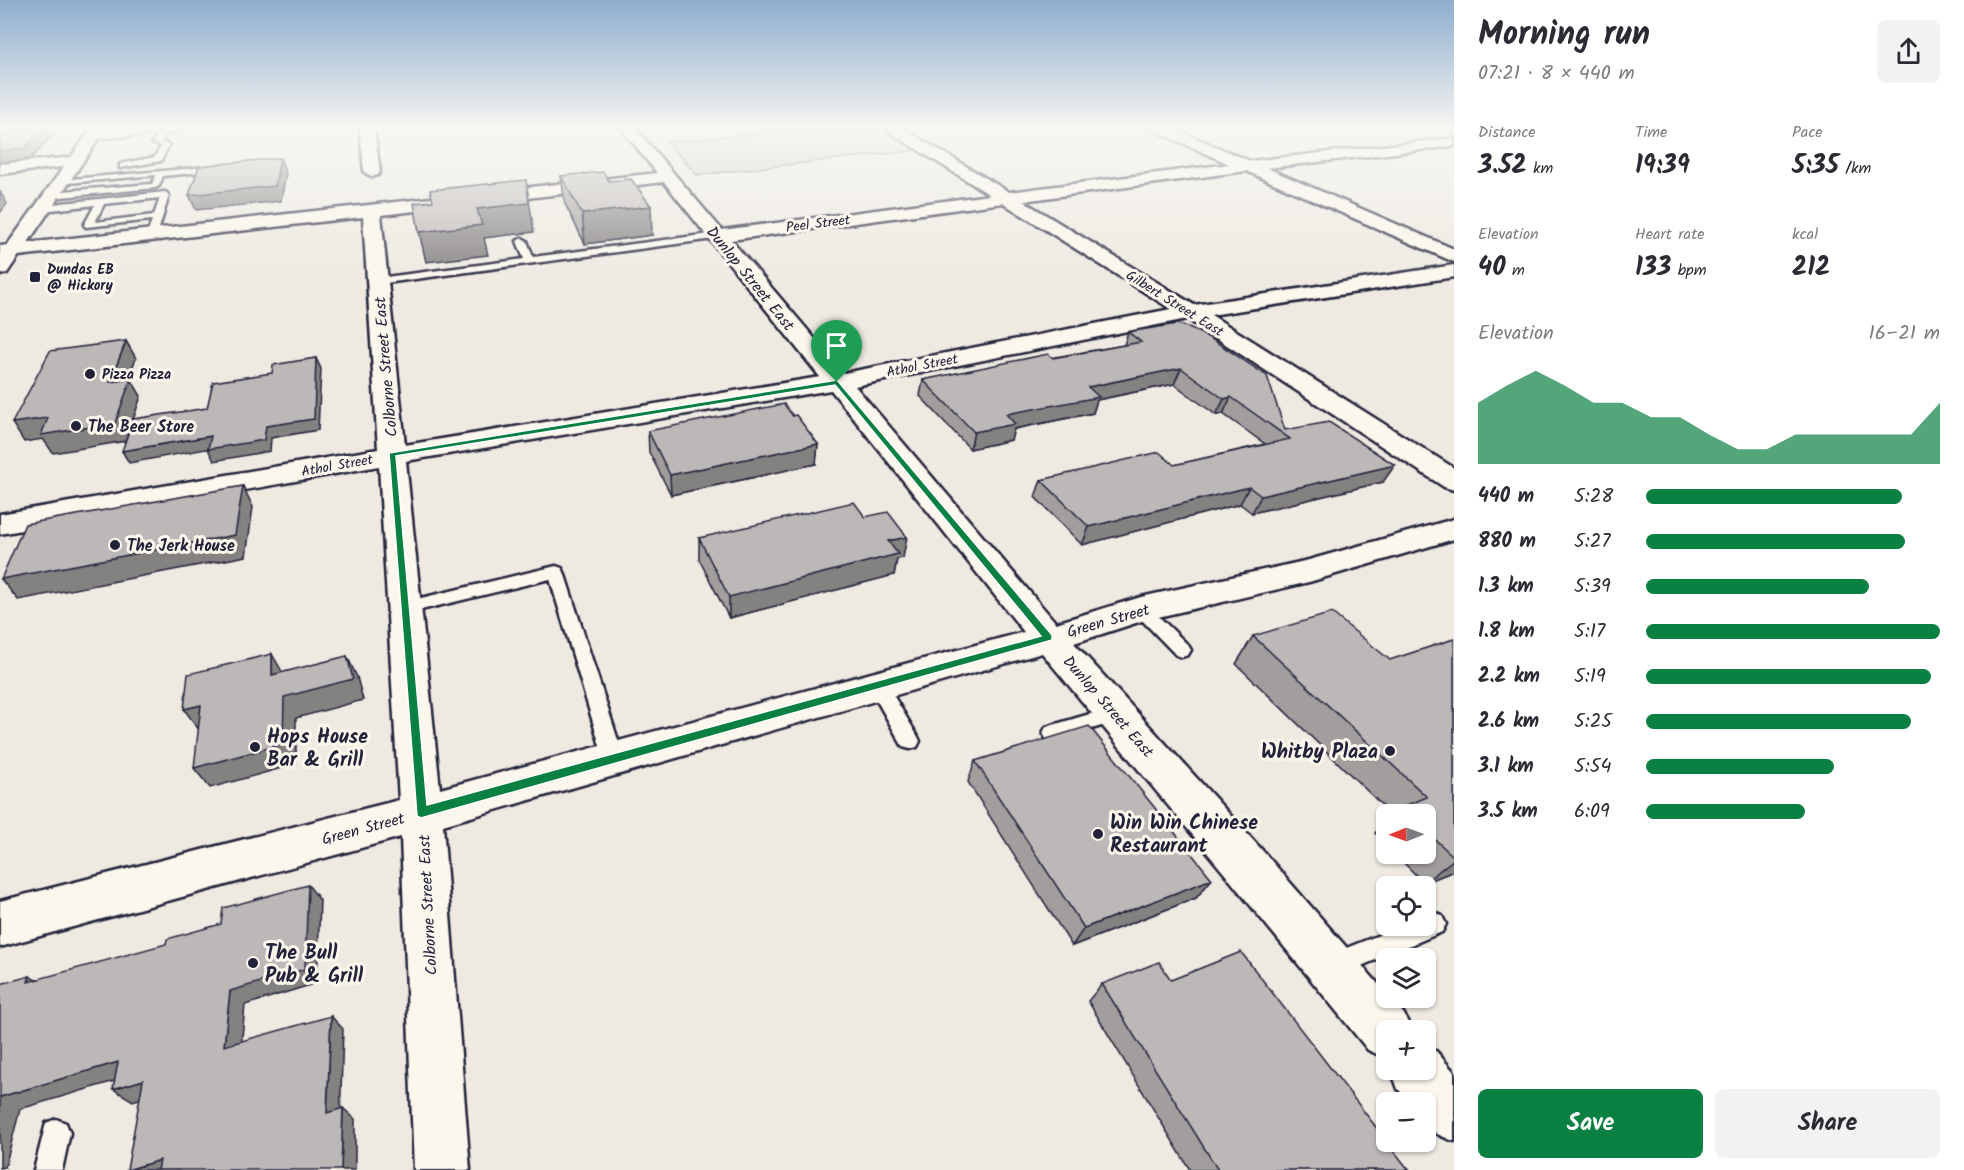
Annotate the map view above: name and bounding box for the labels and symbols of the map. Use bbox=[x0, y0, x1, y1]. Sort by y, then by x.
street label: Peel Street bbox=[785, 209, 852, 239]
street label: Dunlop Street East bbox=[700, 221, 801, 337]
place label: Dundas EB @ Hickory bbox=[47, 259, 114, 297]
street label: Gilbert Street East bbox=[1121, 265, 1228, 343]
marker: Dundas EB @ Hickory bbox=[28, 270, 42, 284]
street label: Colborne Street East bbox=[368, 295, 405, 438]
pin bbox=[811, 320, 862, 382]
street label: Athol Street bbox=[885, 348, 960, 384]
place label: Pizza Pizza bbox=[102, 364, 171, 386]
marker: Pizza Pizza bbox=[83, 367, 97, 381]
place label: The Beer Store bbox=[88, 415, 194, 440]
marker: The Beer Store bbox=[69, 419, 83, 433]
street label: Athol Street bbox=[300, 449, 375, 483]
place label: The Jerk House bbox=[127, 534, 235, 559]
marker: The Jerk House bbox=[108, 538, 122, 552]
street label: Green Street bbox=[1064, 597, 1153, 645]
street label: Dunlop Street East bbox=[1056, 650, 1160, 764]
place label: Hops House Bar & Grill bbox=[267, 722, 368, 777]
place label: Whitby Plaza bbox=[1261, 737, 1378, 769]
marker: Hops House Bar & Grill bbox=[248, 740, 262, 754]
marker: Whitby Plaza bbox=[1383, 744, 1397, 758]
north arrow bbox=[1376, 804, 1436, 864]
street label: Green Street bbox=[319, 806, 408, 853]
place label: Win Win Chinese Restaurant bbox=[1110, 808, 1258, 863]
marker: Win Win Chinese Restaurant bbox=[1091, 827, 1105, 841]
street label: Colborne Street East bbox=[412, 833, 445, 976]
place label: The Bull Pub & Grill bbox=[265, 938, 364, 993]
marker: The Bull Pub & Grill bbox=[246, 956, 260, 970]

